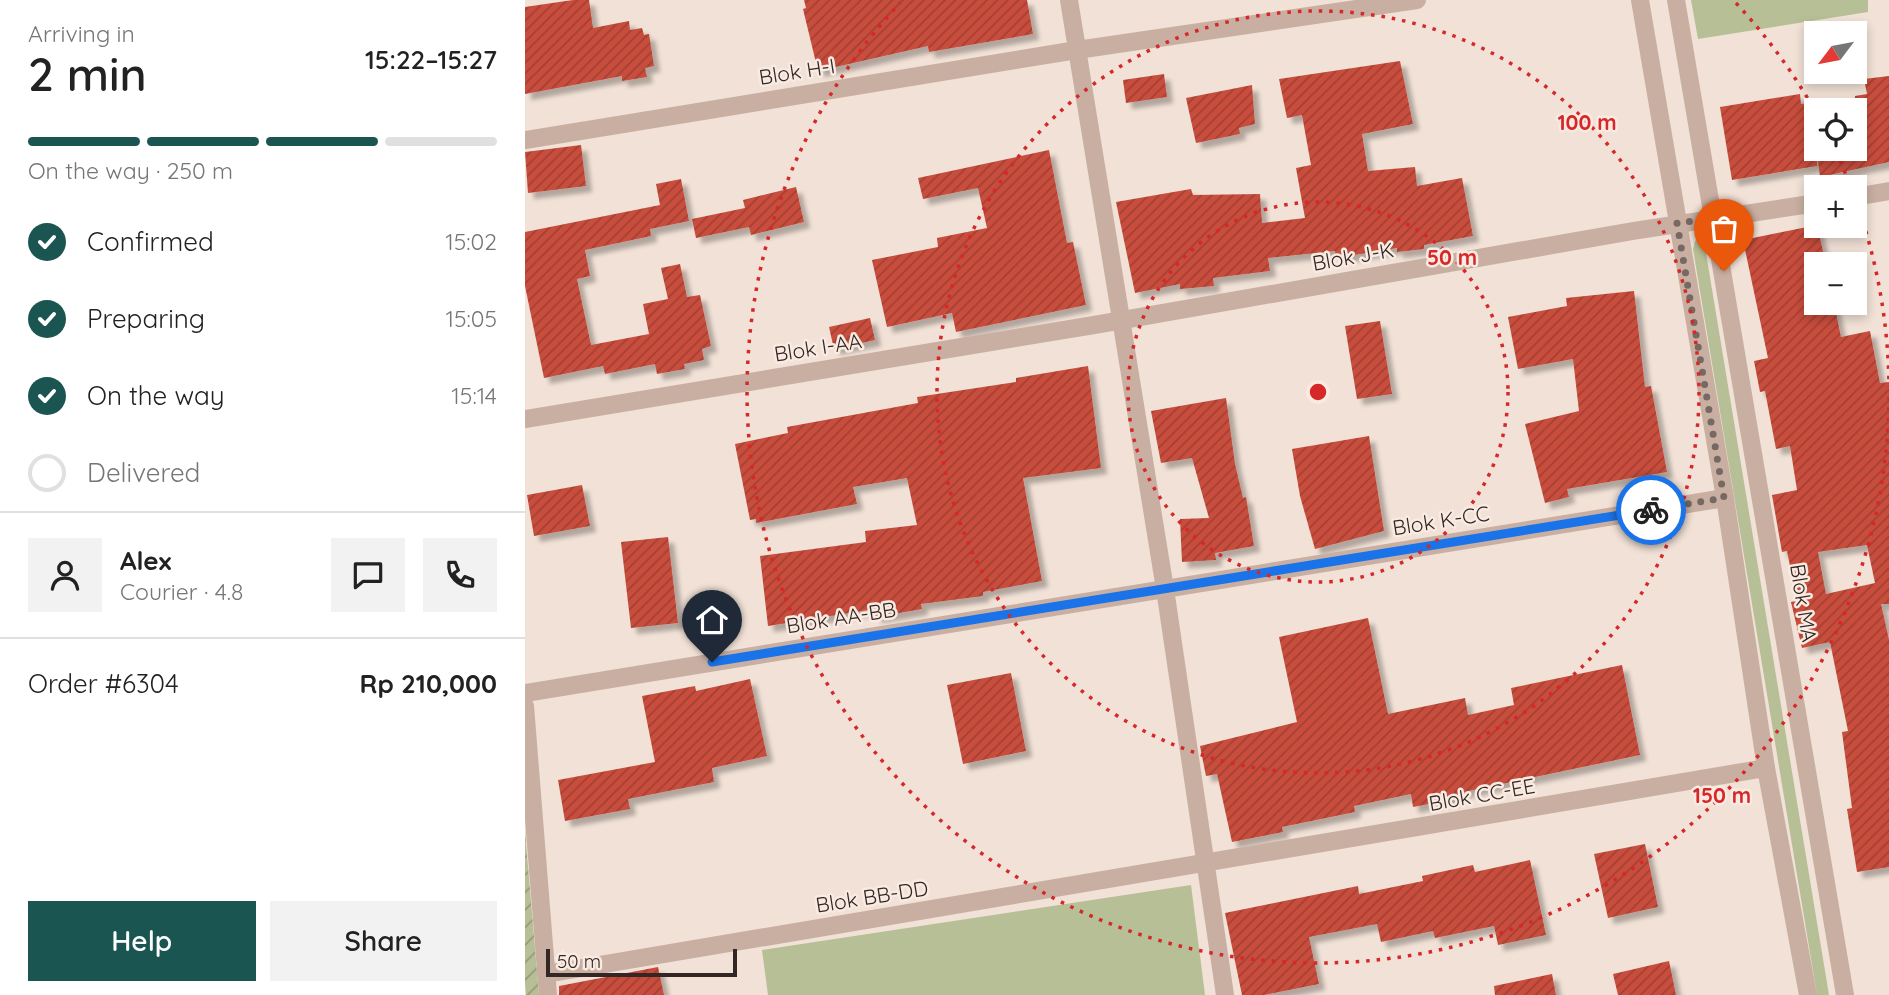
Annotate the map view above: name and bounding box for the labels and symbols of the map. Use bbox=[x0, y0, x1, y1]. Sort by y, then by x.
north arrow bbox=[1804, 21, 1867, 84]
street label: Blok H-I bbox=[757, 52, 837, 90]
text: 100 m bbox=[1557, 109, 1617, 135]
pin bbox=[1694, 199, 1754, 271]
street label: Blok J-K bbox=[1310, 236, 1396, 276]
text: 50 m bbox=[1427, 244, 1477, 270]
street label: Blok I-AA bbox=[772, 327, 864, 367]
centre of rings bbox=[1306, 380, 1330, 404]
courier bbox=[1616, 475, 1686, 545]
street label: Blok K-CC bbox=[1391, 499, 1491, 540]
street label: Blok MA bbox=[1785, 562, 1823, 644]
pin bbox=[682, 590, 742, 662]
street label: Blok AA-BB bbox=[784, 596, 897, 639]
street label: Blok CC-EE bbox=[1427, 772, 1537, 816]
text: 150 m bbox=[1693, 782, 1751, 808]
street label: Blok BB-DD bbox=[814, 874, 930, 918]
scale bar bbox=[546, 946, 737, 978]

